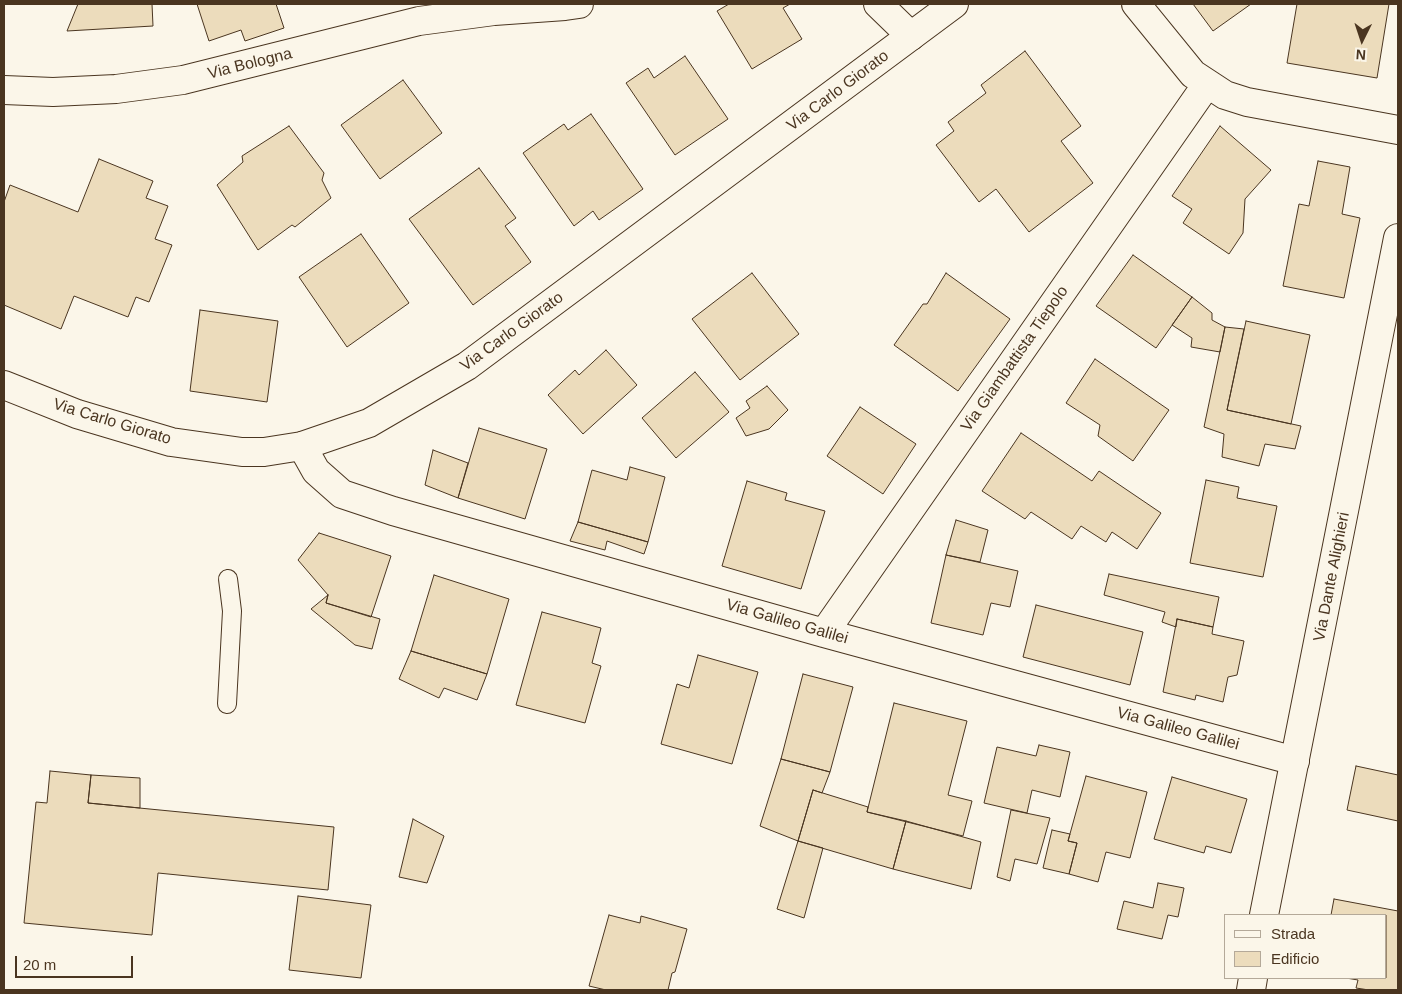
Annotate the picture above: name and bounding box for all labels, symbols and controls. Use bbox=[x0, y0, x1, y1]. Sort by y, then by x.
north arrow bbox=[1337, 15, 1387, 65]
street label: Via Bologna bbox=[206, 44, 294, 84]
street label: Via Carlo Giorato bbox=[783, 46, 893, 136]
text: N bbox=[1355, 47, 1367, 63]
street label: Via Giambattista Tiepolo bbox=[957, 282, 1073, 436]
street label: Via Carlo Giorato bbox=[457, 288, 567, 376]
street label: Via Carlo Giorato bbox=[51, 395, 173, 449]
street label: Via Dante Alighieri bbox=[1310, 511, 1354, 643]
street label: Via Galileo Galilei bbox=[724, 595, 850, 649]
street label: Via Galileo Galilei bbox=[1115, 703, 1241, 755]
legend bbox=[1224, 914, 1387, 979]
text: Strada bbox=[1271, 925, 1315, 942]
scale bar bbox=[18, 946, 135, 978]
text: Edificio bbox=[1271, 950, 1319, 967]
text: 20 m bbox=[23, 956, 56, 973]

